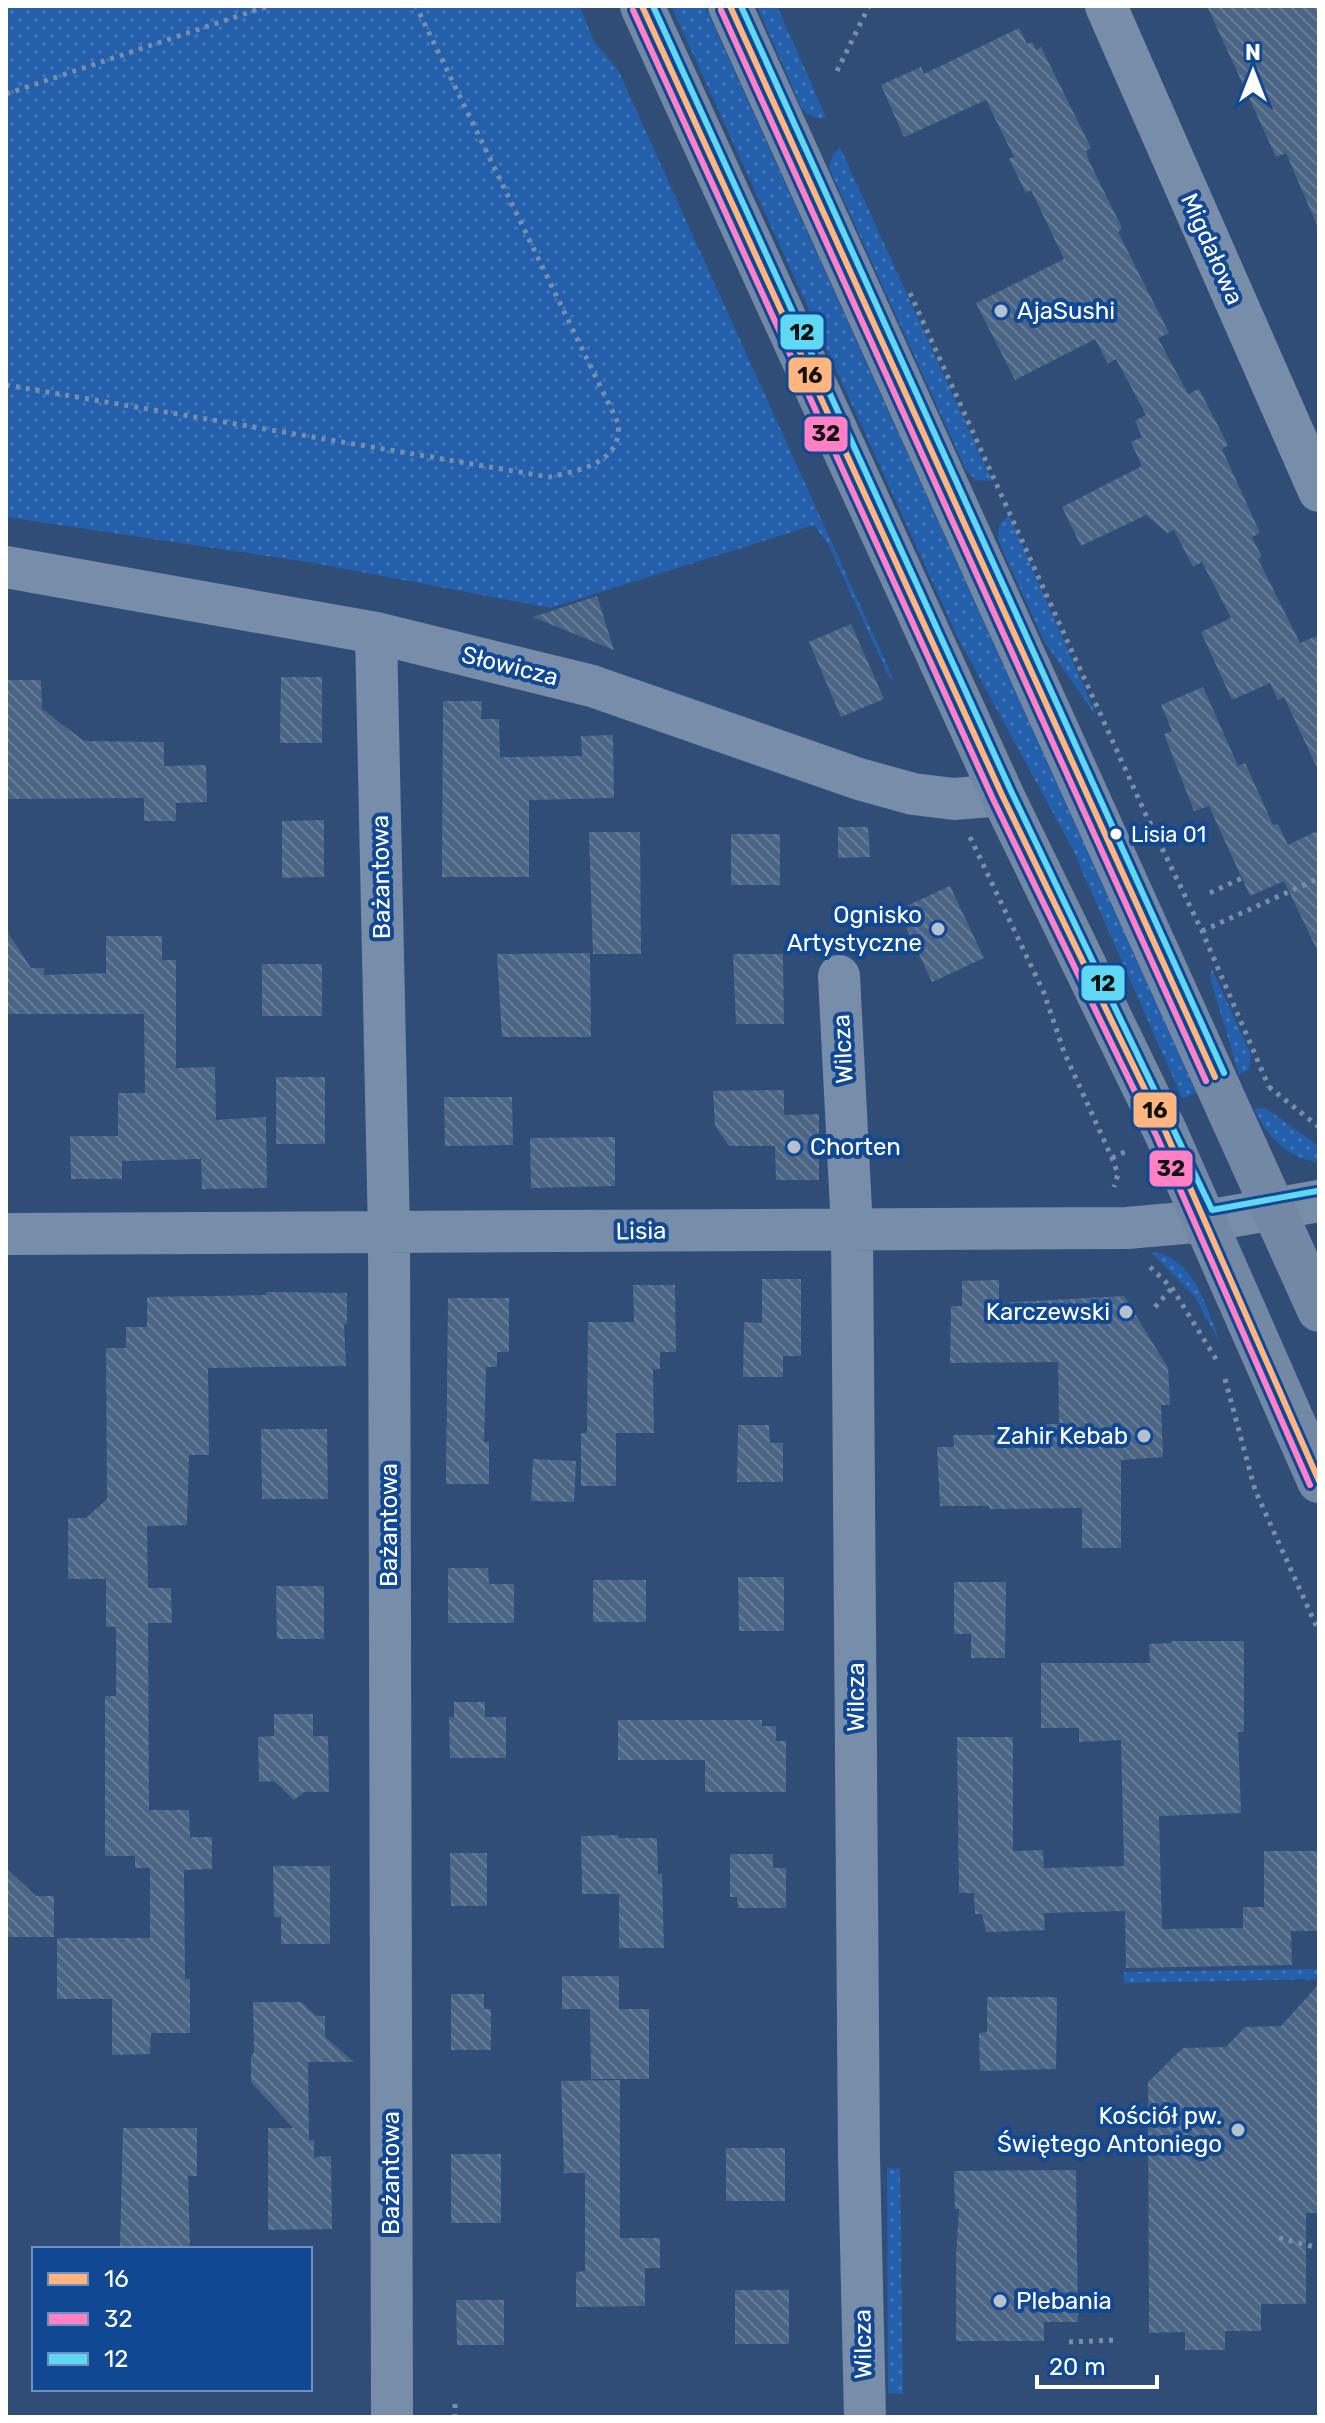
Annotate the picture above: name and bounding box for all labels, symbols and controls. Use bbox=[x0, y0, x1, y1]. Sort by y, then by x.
north arrow bbox=[1213, 32, 1293, 112]
text: N bbox=[1245, 39, 1261, 66]
street label: Migdałowa bbox=[1175, 189, 1249, 309]
place label: AjaSushi bbox=[1017, 297, 1115, 325]
marker: AjaSushi bbox=[992, 302, 1010, 320]
line badge: 12 bbox=[779, 313, 825, 351]
text: 12 bbox=[789, 319, 815, 346]
line badge: 16 bbox=[787, 356, 833, 394]
text: 16 bbox=[797, 362, 823, 389]
line badge: 32 bbox=[803, 415, 849, 453]
text: 32 bbox=[812, 420, 840, 447]
street label: Słowicza bbox=[459, 640, 561, 692]
street label: Bażantowa bbox=[366, 815, 396, 939]
place label: Lisia 01 bbox=[1131, 821, 1206, 848]
marker: Lisia 01 bbox=[1108, 826, 1124, 842]
place label: Ognisko Artystyczne bbox=[787, 901, 922, 957]
marker: Ognisko Artystyczne bbox=[929, 920, 947, 938]
line badge: 12 bbox=[1080, 964, 1126, 1002]
text: 12 bbox=[1090, 970, 1116, 997]
street label: Wilcza bbox=[827, 1014, 859, 1084]
line badge: 16 bbox=[1132, 1091, 1178, 1129]
text: 16 bbox=[1142, 1097, 1168, 1124]
place label: Chorten bbox=[810, 1133, 901, 1161]
marker: Chorten bbox=[785, 1138, 803, 1156]
line badge: 32 bbox=[1148, 1149, 1194, 1188]
text: 32 bbox=[1157, 1155, 1185, 1182]
street label: Lisia bbox=[615, 1217, 667, 1245]
place label: Karczewski bbox=[986, 1298, 1110, 1326]
marker: Karczewski bbox=[1117, 1303, 1135, 1321]
place label: Zahir Kebab bbox=[997, 1422, 1128, 1450]
marker: Zahir Kebab bbox=[1135, 1427, 1153, 1445]
street label: Bażantowa bbox=[375, 1463, 403, 1587]
street label: Wilcza bbox=[842, 1662, 870, 1732]
place label: Kościół pw. Świętego Antoniego bbox=[997, 2102, 1222, 2158]
street label: Bażantowa bbox=[377, 2111, 405, 2235]
marker: Kościół pw. Świętego Antoniego bbox=[1229, 2121, 1247, 2139]
legend bbox=[32, 2247, 312, 2391]
text: 16 bbox=[104, 2265, 129, 2293]
place label: Plebania bbox=[1016, 2287, 1112, 2315]
marker: Plebania bbox=[991, 2292, 1009, 2310]
text: 32 bbox=[104, 2305, 133, 2333]
street label: Wilcza bbox=[848, 2309, 878, 2379]
scale bar bbox=[1037, 2339, 1157, 2389]
text: 12 bbox=[104, 2345, 128, 2373]
text: 20 m bbox=[1049, 2353, 1106, 2381]

